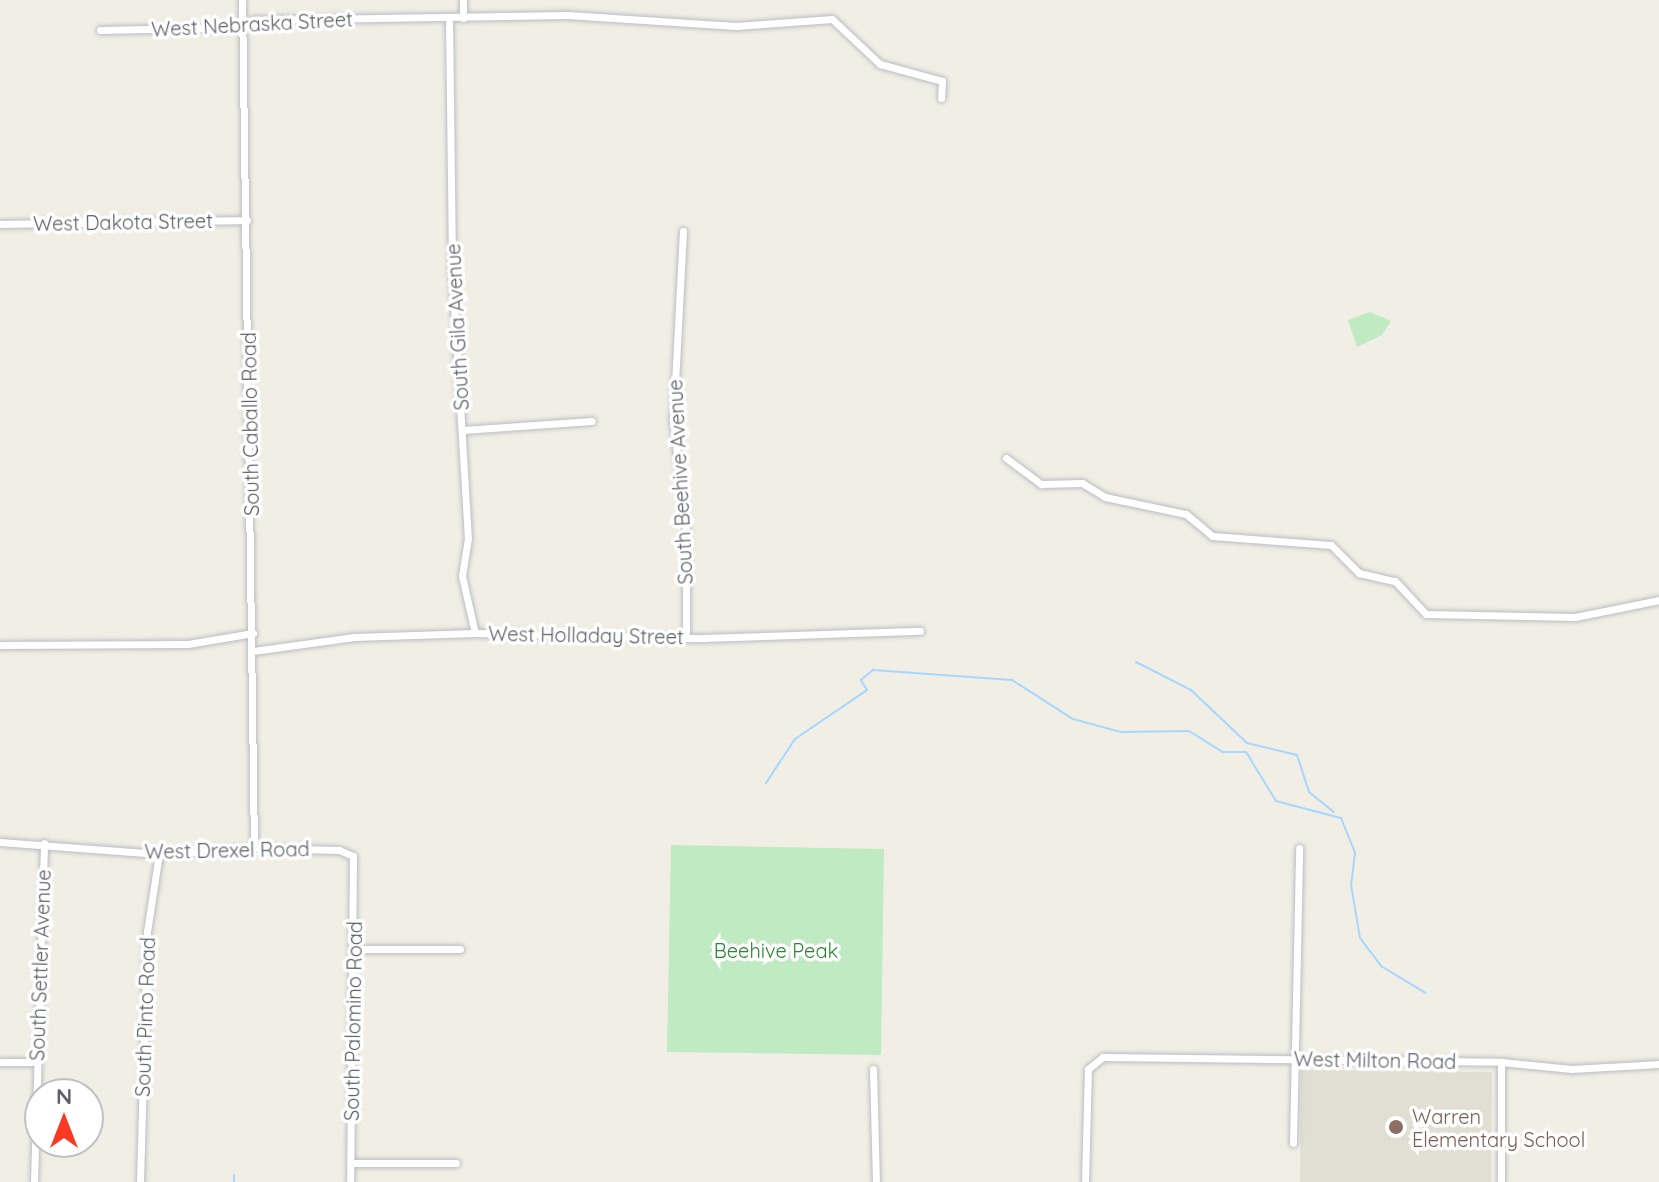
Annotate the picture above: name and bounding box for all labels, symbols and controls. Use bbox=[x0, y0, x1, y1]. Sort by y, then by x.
street label: West Nebraska Street bbox=[151, 7, 353, 41]
street label: West Dakota Street bbox=[33, 208, 213, 236]
street label: South Gila Avenue bbox=[441, 243, 473, 411]
street label: South Caballo Road bbox=[236, 332, 264, 516]
street label: South Beehive Avenue bbox=[663, 379, 697, 585]
street label: West Holladay Street bbox=[488, 621, 684, 649]
street label: West Drexel Road bbox=[144, 837, 310, 863]
street label: South Settler Avenue bbox=[25, 869, 55, 1061]
street label: South Palomino Road bbox=[339, 921, 367, 1121]
street label: South Pinto Road bbox=[130, 937, 160, 1097]
park label: Beehive Peak bbox=[714, 938, 838, 962]
street label: West Milton Road bbox=[1293, 1047, 1457, 1073]
north arrow bbox=[24, 1078, 104, 1158]
text: N bbox=[56, 1082, 72, 1110]
place label: Warren Elementary School bbox=[1412, 1104, 1585, 1151]
marker: Warren Elementary School bbox=[1387, 1118, 1405, 1136]

